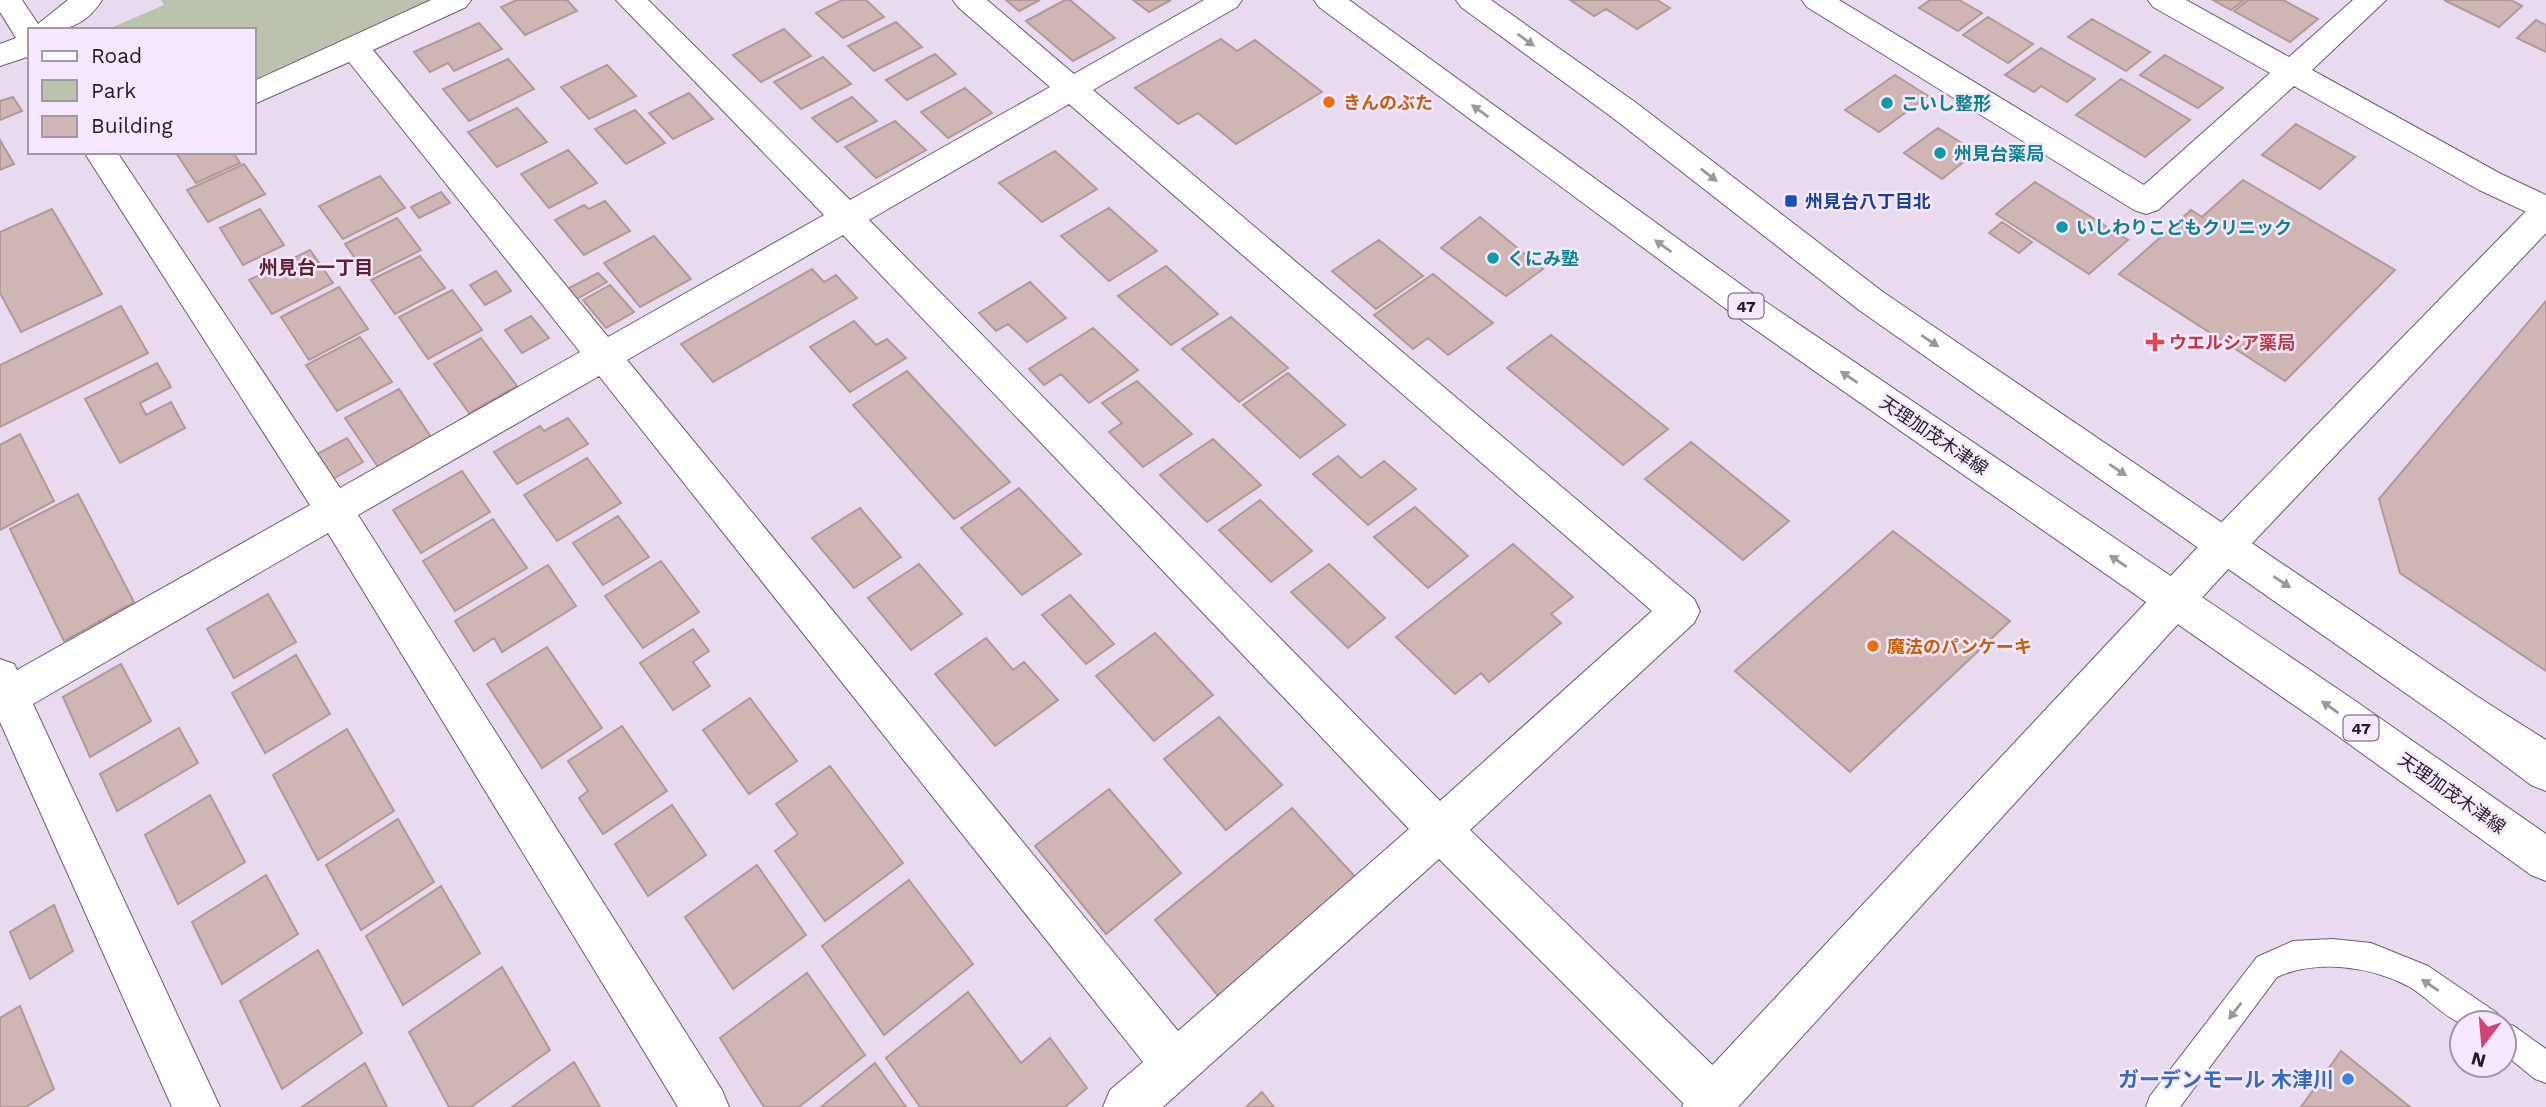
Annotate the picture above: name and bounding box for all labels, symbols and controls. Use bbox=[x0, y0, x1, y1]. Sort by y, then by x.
legend bbox=[28, 28, 256, 154]
one-way arrow bbox=[1517, 33, 1535, 47]
text: Road bbox=[91, 43, 142, 68]
text: Park bbox=[91, 78, 136, 103]
place label: きんのぶた bbox=[1343, 92, 1433, 113]
place label: こいし整形 bbox=[1901, 93, 1991, 114]
marker: きんのぶた bbox=[1321, 94, 1337, 110]
marker: こいし整形 bbox=[1879, 95, 1895, 111]
one-way arrow bbox=[1471, 104, 1489, 118]
text: Building bbox=[91, 113, 173, 138]
place label: 州見台薬局 bbox=[1954, 143, 2044, 164]
marker: 州見台薬局 bbox=[1932, 145, 1948, 161]
one-way arrow bbox=[1699, 168, 1717, 183]
place label: 州見台八丁目北 bbox=[1805, 191, 1931, 212]
marker: 州見台八丁目北 bbox=[1783, 193, 1799, 209]
place label: いしわりこどもクリニック bbox=[2076, 217, 2292, 238]
marker: いしわりこどもクリニック bbox=[2054, 219, 2070, 235]
one-way arrow bbox=[1654, 239, 1672, 253]
place label: くにみ塾 bbox=[1507, 248, 1579, 269]
marker: くにみ塾 bbox=[1485, 250, 1501, 266]
district label: 州見台一丁目 bbox=[259, 256, 373, 279]
road number: 47 bbox=[1728, 294, 1764, 318]
place label: ウエルシア薬局 bbox=[2169, 332, 2295, 353]
marker: ウエルシア薬局 bbox=[2147, 334, 2163, 350]
one-way arrow bbox=[1920, 335, 1940, 348]
one-way arrow bbox=[1840, 370, 1858, 384]
street label: 天理加茂木津線 bbox=[1876, 391, 1992, 479]
one-way arrow bbox=[2108, 463, 2127, 476]
one-way arrow bbox=[2108, 554, 2127, 567]
one-way arrow bbox=[2273, 575, 2291, 589]
place label: 魔法のパンケーキ bbox=[1887, 636, 2032, 657]
marker: 魔法のパンケーキ bbox=[1865, 638, 1881, 654]
one-way arrow bbox=[2321, 701, 2340, 714]
road number: 47 bbox=[2344, 716, 2378, 740]
street label: 天理加茂木津線 bbox=[2394, 748, 2510, 838]
one-way arrow bbox=[2421, 979, 2440, 992]
one-way arrow bbox=[2229, 1002, 2243, 1020]
north arrow bbox=[2448, 1009, 2518, 1079]
text: N bbox=[2469, 1047, 2488, 1073]
place label: ガーデンモール 木津川 bbox=[2118, 1067, 2334, 1092]
marker: ガーデンモール 木津川 bbox=[2340, 1071, 2356, 1087]

